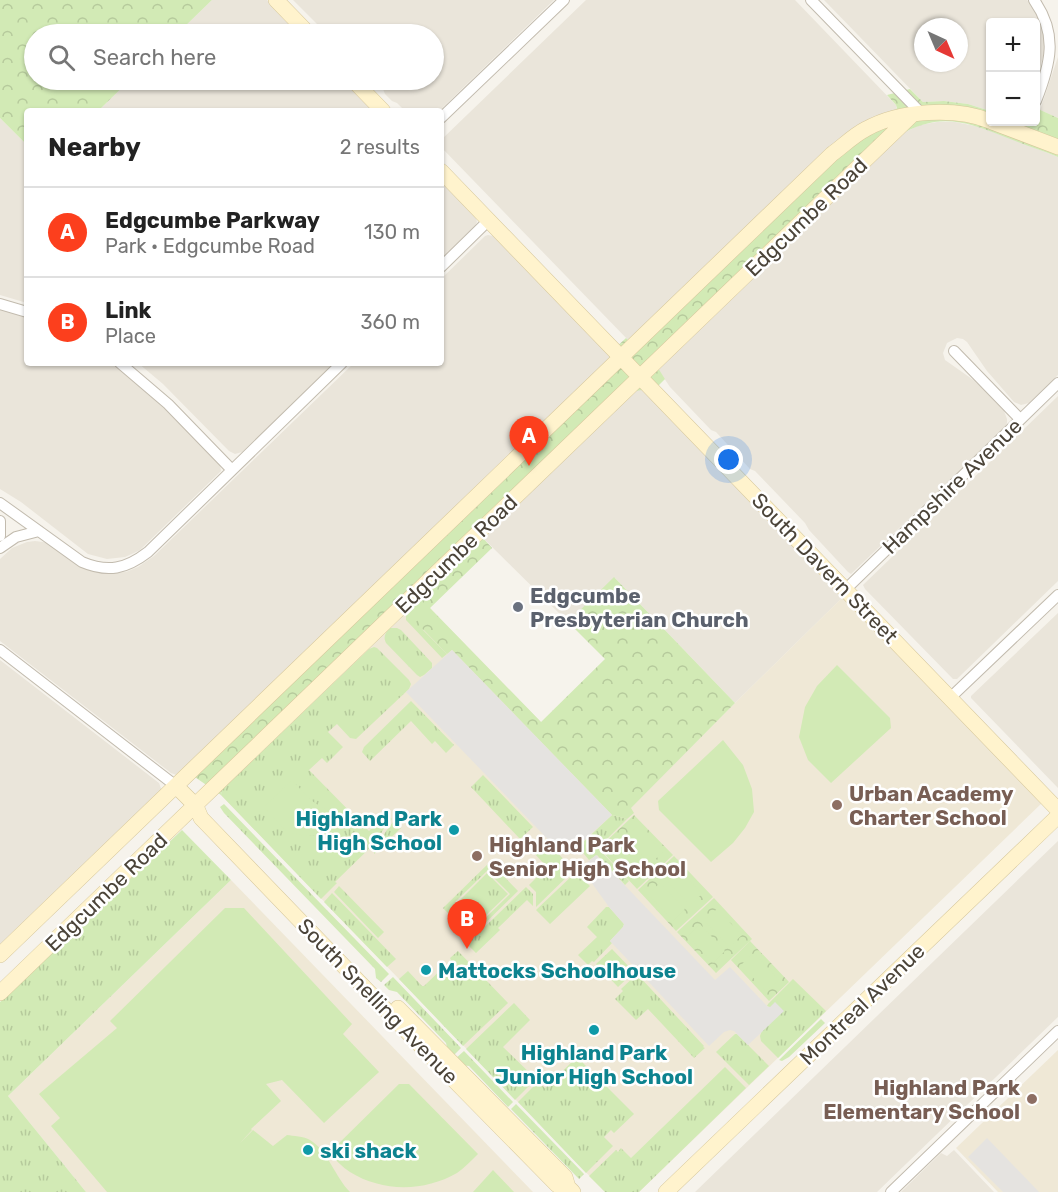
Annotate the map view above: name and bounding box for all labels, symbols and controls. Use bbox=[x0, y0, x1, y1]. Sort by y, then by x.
north arrow bbox=[914, 18, 968, 72]
map controls bbox=[986, 18, 1040, 126]
button: + bbox=[986, 18, 1040, 72]
search box bbox=[24, 24, 444, 90]
icon: search bbox=[45, 41, 78, 74]
text: Search here bbox=[93, 44, 216, 71]
button: − bbox=[986, 72, 1040, 126]
text: Nearby bbox=[48, 132, 141, 163]
text: 2 results bbox=[340, 135, 420, 159]
street label: Edgcumbe Road bbox=[740, 153, 872, 281]
text: Edgcumbe Parkway bbox=[105, 207, 320, 234]
text: A bbox=[60, 220, 75, 244]
text: 130 m bbox=[364, 220, 420, 244]
text: Park · Edgcumbe Road bbox=[105, 234, 315, 258]
text: Link bbox=[105, 297, 151, 324]
text: B bbox=[60, 310, 75, 334]
text: 360 m bbox=[361, 310, 420, 334]
text: Place bbox=[105, 324, 156, 348]
street label: Hampshire Avenue bbox=[877, 413, 1027, 559]
pin: A bbox=[510, 416, 548, 466]
your location bbox=[714, 445, 743, 474]
street label: South Davern Street bbox=[747, 488, 903, 648]
street label: Edgcumbe Road bbox=[390, 490, 522, 618]
place label: Edgcumbe Presbyterian Church bbox=[530, 583, 749, 632]
marker: Edgcumbe Presbyterian Church bbox=[511, 600, 525, 614]
place label: Urban Academy Charter School bbox=[849, 781, 1014, 830]
marker: Urban Academy Charter School bbox=[830, 798, 844, 812]
place label: Highland Park High School bbox=[296, 806, 443, 855]
marker: Highland Park High School bbox=[447, 823, 461, 837]
street label: Edgcumbe Road bbox=[40, 828, 172, 956]
place label: Highland Park Senior High School bbox=[489, 832, 686, 881]
marker: Highland Park Senior High School bbox=[470, 849, 484, 863]
pin: B bbox=[448, 900, 486, 949]
street label: South Snelling Avenue bbox=[293, 913, 463, 1089]
street label: Montreal Avenue bbox=[794, 938, 930, 1070]
place label: Mattocks Schoolhouse bbox=[438, 958, 676, 983]
marker: Mattocks Schoolhouse bbox=[419, 963, 433, 977]
marker: Highland Park Junior High School bbox=[587, 1023, 601, 1037]
place label: Highland Park Junior High School bbox=[495, 1040, 693, 1089]
place label: Highland Park Elementary School bbox=[823, 1075, 1021, 1124]
marker: Highland Park Elementary School bbox=[1025, 1092, 1039, 1106]
place label: ski shack bbox=[320, 1138, 417, 1163]
marker: ski shack bbox=[301, 1143, 315, 1157]

